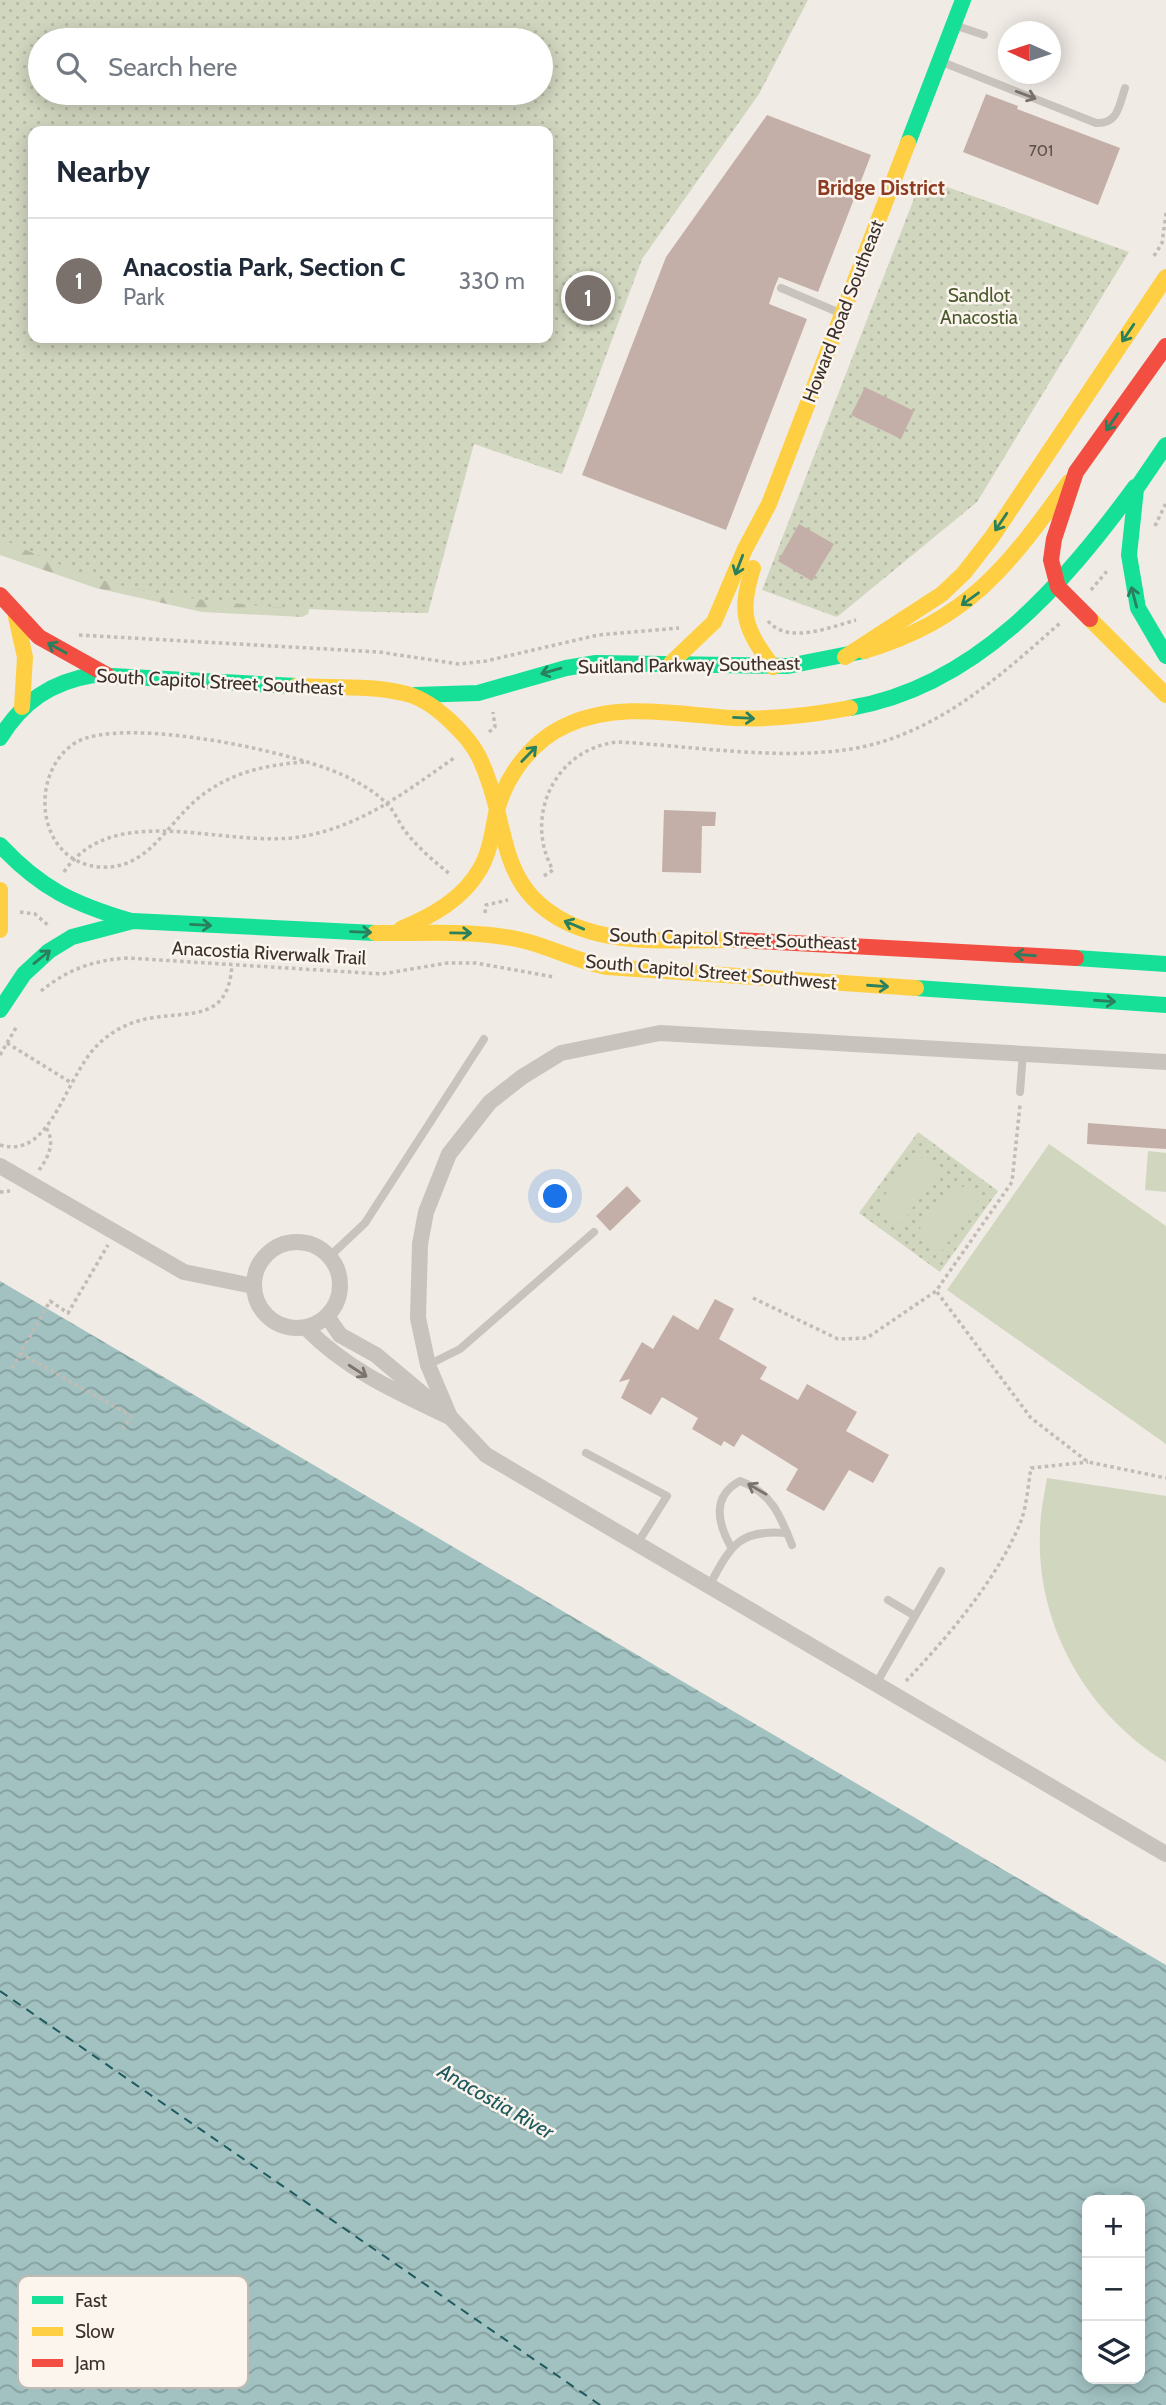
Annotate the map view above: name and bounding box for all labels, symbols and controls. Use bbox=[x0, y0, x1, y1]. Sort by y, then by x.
north arrow bbox=[998, 21, 1061, 84]
search box bbox=[28, 28, 553, 105]
icon: search bbox=[52, 48, 90, 86]
text: Search here bbox=[108, 51, 237, 83]
one-way arrow bbox=[1014, 90, 1036, 103]
house number: 701 bbox=[1029, 141, 1053, 160]
text: Nearby bbox=[56, 153, 150, 190]
district label: Bridge District bbox=[817, 175, 945, 200]
street label: Howard Road Southeast bbox=[798, 216, 889, 406]
text: Anacostia Park, Section C bbox=[123, 251, 406, 283]
text: 1 bbox=[75, 267, 83, 295]
text: 330 m bbox=[459, 267, 525, 295]
pin: 1 bbox=[565, 272, 611, 324]
text: Park bbox=[123, 283, 164, 311]
park label: Sandlot Anacostia bbox=[940, 284, 1018, 329]
one-way arrow bbox=[1121, 323, 1135, 343]
one-way arrow bbox=[1105, 412, 1119, 431]
one-way arrow bbox=[994, 512, 1008, 532]
one-way arrow bbox=[731, 554, 744, 575]
one-way arrow bbox=[1127, 586, 1140, 609]
one-way arrow bbox=[961, 591, 979, 606]
one-way arrow bbox=[47, 641, 67, 655]
street label: Suitland Parkway Southeast bbox=[578, 652, 801, 678]
street label: South Capitol Street Southeast bbox=[96, 664, 345, 700]
one-way arrow bbox=[540, 666, 562, 679]
one-way arrow bbox=[732, 712, 755, 725]
one-way arrow bbox=[520, 746, 537, 763]
one-way arrow bbox=[189, 918, 212, 931]
one-way arrow bbox=[564, 918, 585, 931]
street label: South Capitol Street Southeast bbox=[609, 923, 858, 955]
one-way arrow bbox=[349, 926, 372, 939]
one-way arrow bbox=[449, 926, 472, 940]
street label: Anacostia Riverwalk Trail bbox=[171, 936, 367, 970]
one-way arrow bbox=[1014, 948, 1036, 961]
one-way arrow bbox=[33, 949, 51, 965]
street label: South Capitol Street Southwest bbox=[584, 950, 838, 995]
one-way arrow bbox=[867, 980, 889, 993]
one-way arrow bbox=[1094, 995, 1116, 1008]
your location bbox=[538, 1179, 572, 1213]
one-way arrow bbox=[348, 1365, 368, 1379]
one-way arrow bbox=[747, 1482, 767, 1496]
water label: Anacostia River bbox=[433, 2057, 560, 2145]
map controls bbox=[1082, 2195, 1145, 2384]
button: + bbox=[1082, 2195, 1145, 2258]
button: − bbox=[1082, 2258, 1145, 2321]
legend bbox=[18, 2276, 248, 2388]
text: Fast bbox=[75, 2289, 108, 2312]
text: Slow bbox=[75, 2320, 115, 2343]
button: layers bbox=[1082, 2321, 1145, 2384]
text: Jam bbox=[74, 2352, 105, 2375]

